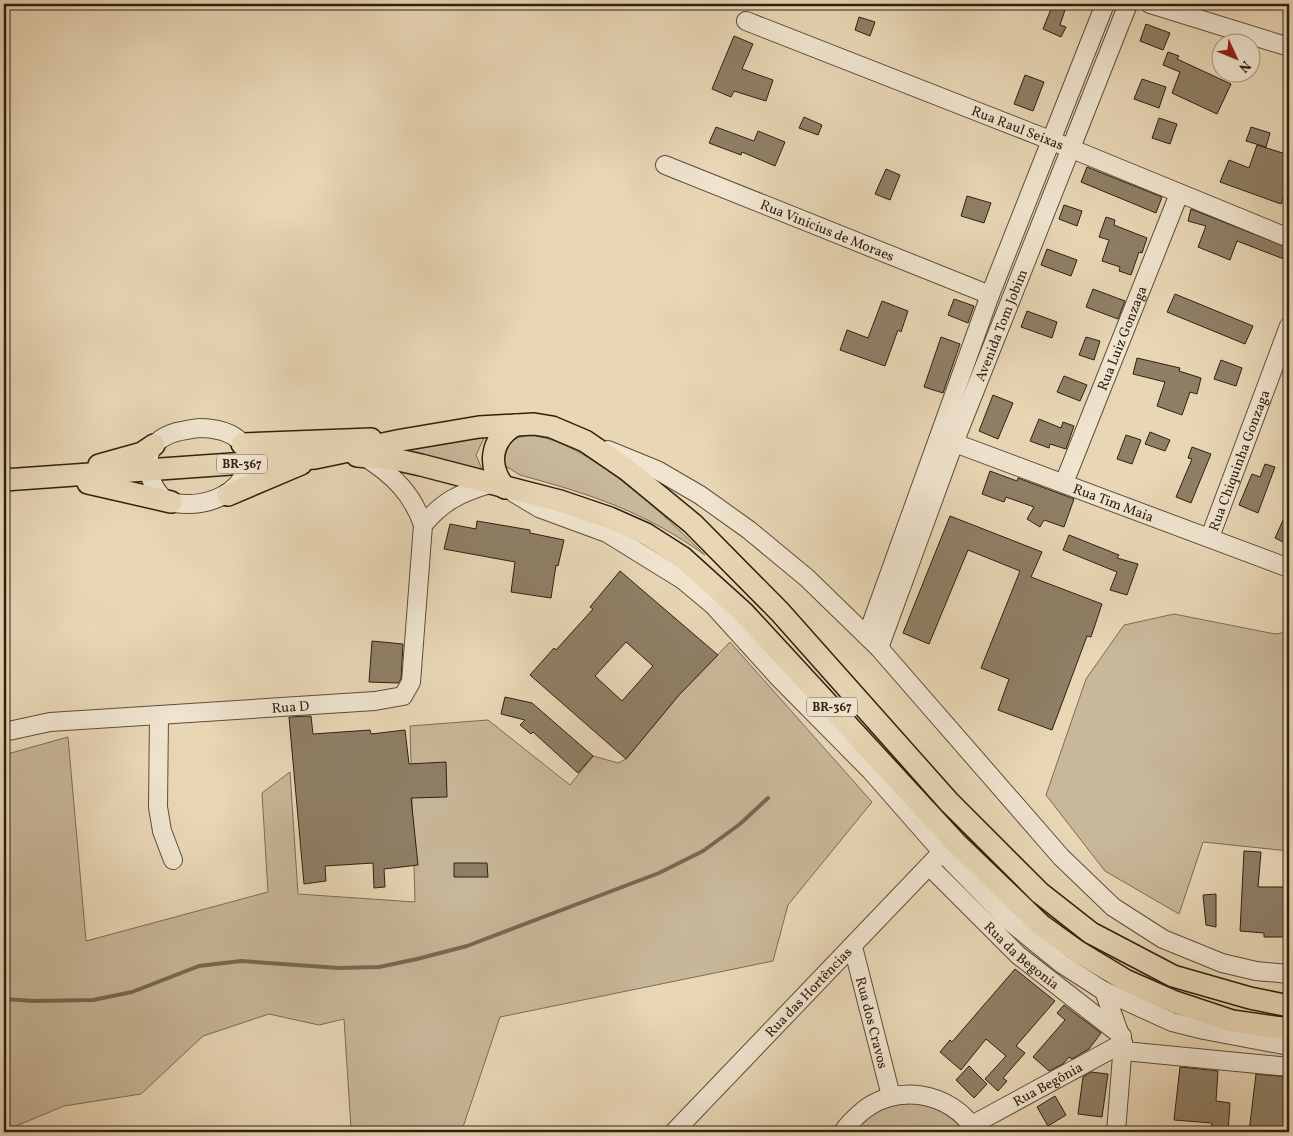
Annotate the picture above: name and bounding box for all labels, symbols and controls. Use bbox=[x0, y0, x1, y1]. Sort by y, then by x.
north arrow bbox=[1210, 32, 1260, 82]
text: N bbox=[1234, 56, 1255, 76]
street label: Rua Raul Seixas bbox=[968, 102, 1066, 156]
street label: Rua Vinicius de Moraes bbox=[757, 196, 897, 267]
street label: Avenida Tom Jobim bbox=[971, 267, 1033, 385]
street label: Rua Luiz Gonzaga bbox=[1094, 283, 1152, 394]
street label: Rua Chiquinha Gonzaga bbox=[1205, 387, 1275, 534]
road number: BR-367 bbox=[217, 454, 267, 474]
street label: Rua Tim Maia bbox=[1070, 480, 1156, 528]
street label: Rua D bbox=[271, 697, 310, 719]
road number: BR-367 bbox=[807, 698, 857, 716]
street label: Rua da Begonia bbox=[979, 918, 1063, 995]
street label: Rua das Hortências bbox=[762, 944, 857, 1042]
street label: Rua dos Cravos bbox=[850, 975, 892, 1071]
street label: Rua Begônia bbox=[1010, 1059, 1087, 1112]

